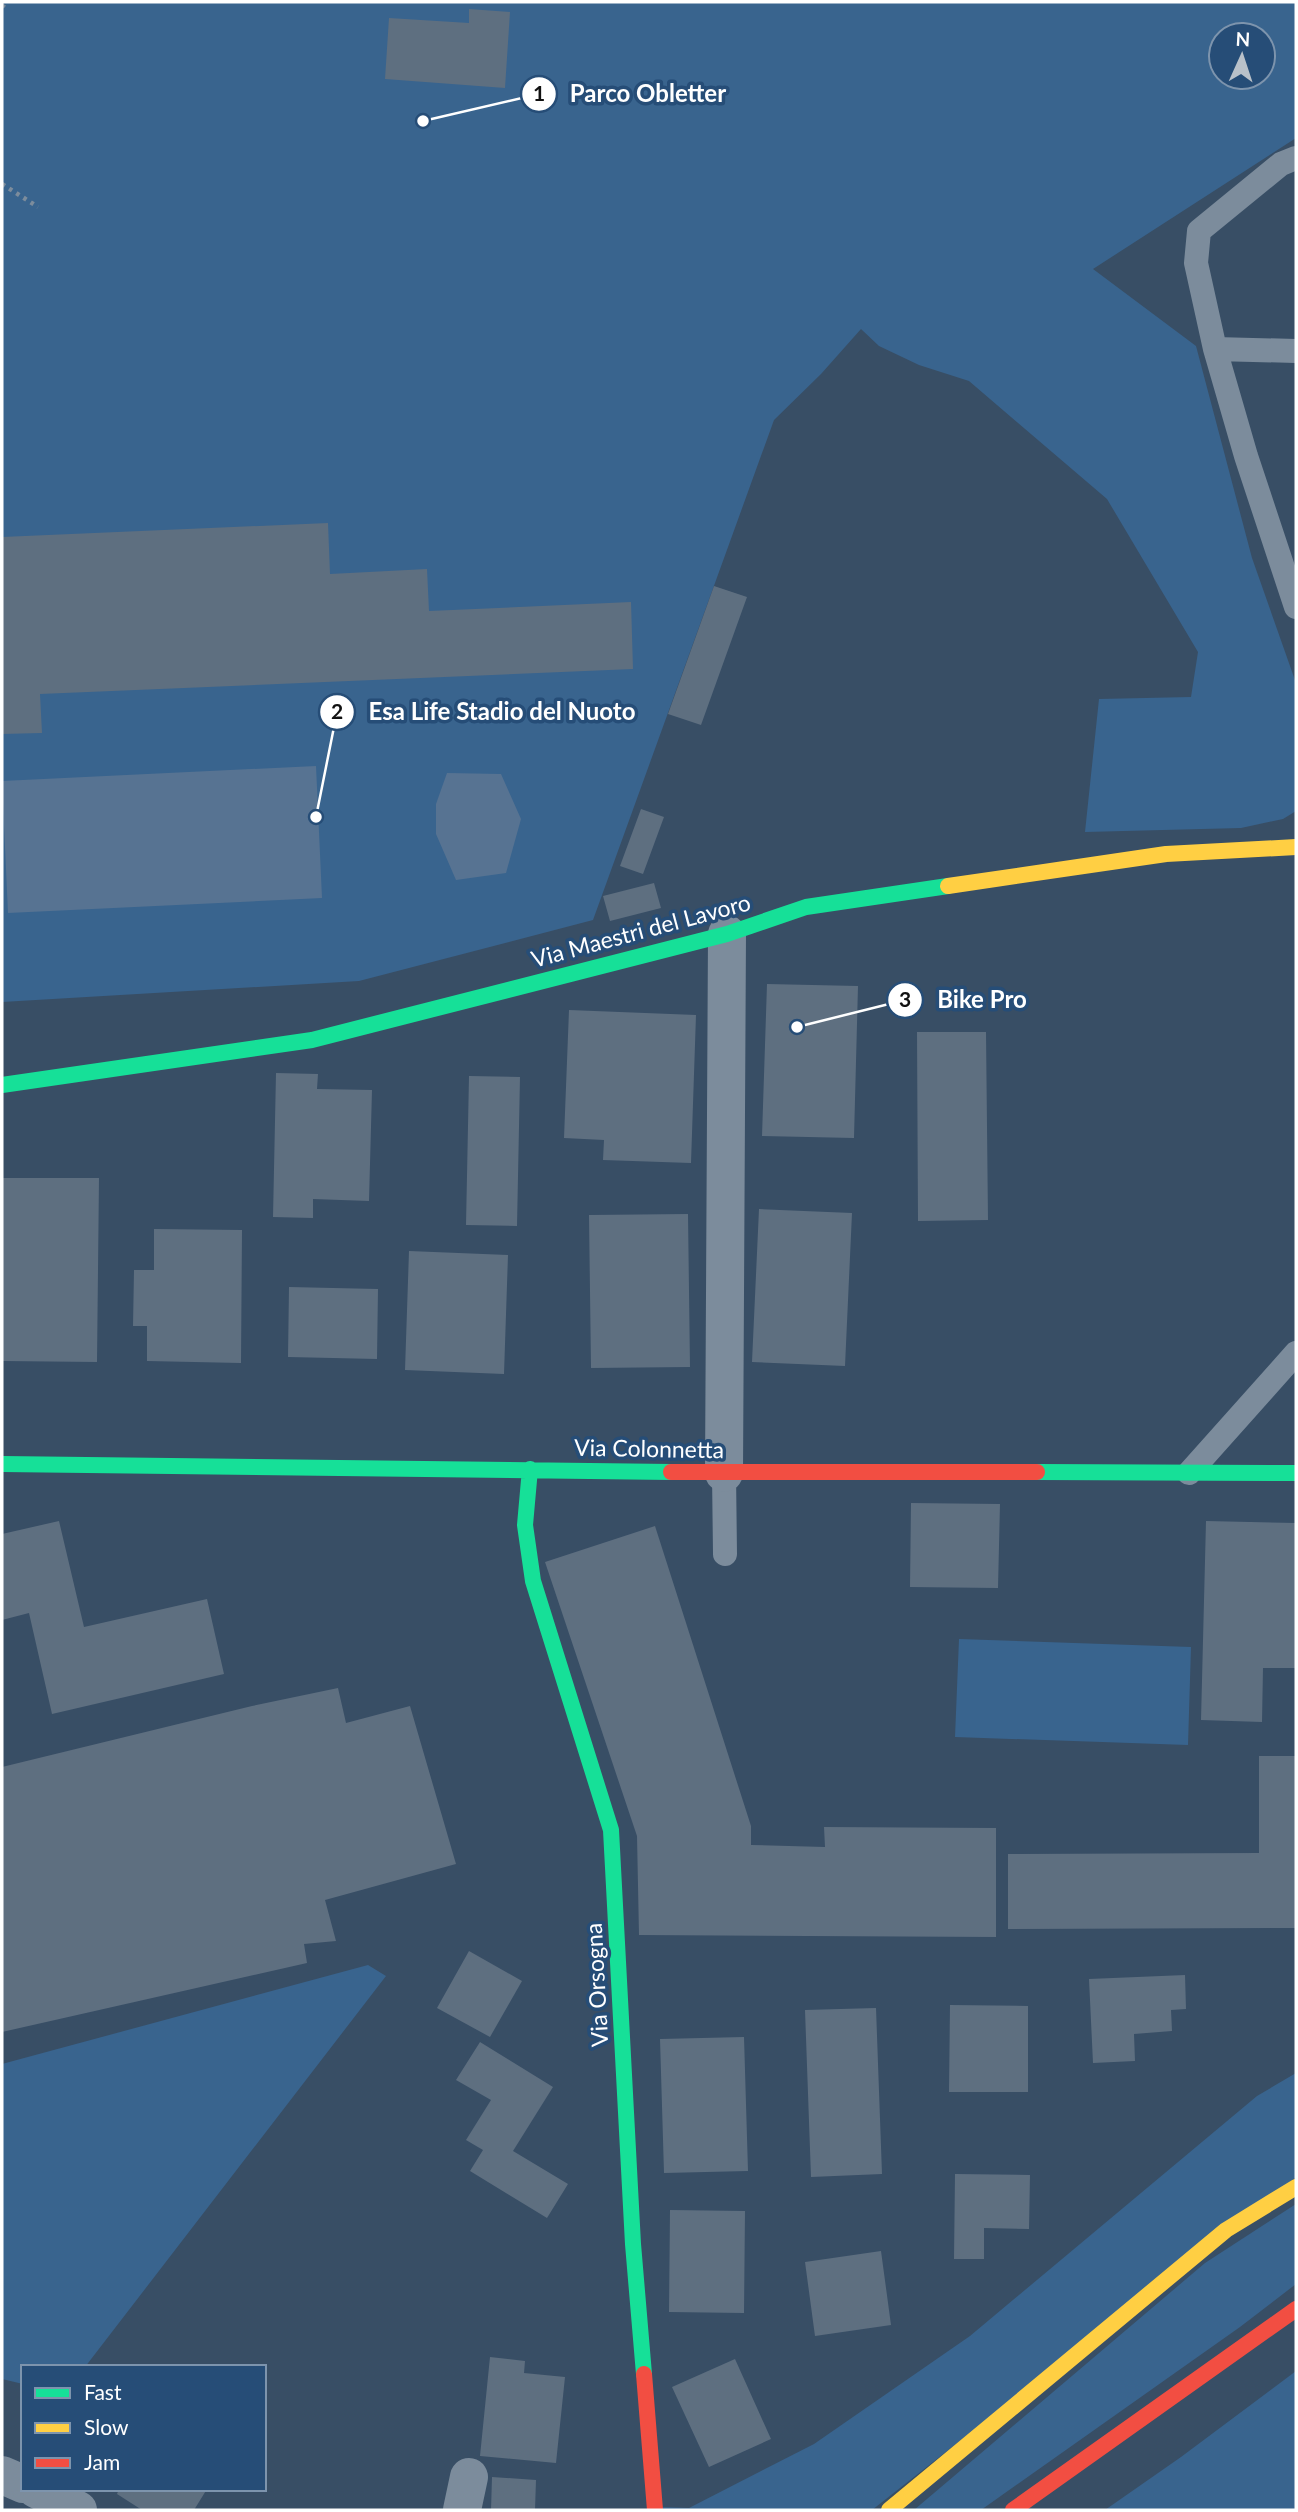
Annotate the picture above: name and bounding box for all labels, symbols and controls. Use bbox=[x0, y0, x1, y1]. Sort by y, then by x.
north arrow bbox=[1207, 21, 1277, 91]
text: N bbox=[1235, 27, 1251, 50]
callout: Parco Obletter bbox=[521, 71, 740, 116]
text: Parco Obletter bbox=[570, 78, 726, 107]
text: 1 bbox=[533, 80, 545, 105]
callout: Esa Life Stadio del Nuoto bbox=[320, 689, 649, 734]
text: Esa Life Stadio del Nuoto bbox=[369, 696, 635, 725]
text: 2 bbox=[331, 698, 343, 723]
street label: Via Maestri del Lavoro bbox=[528, 887, 753, 973]
callout: Bike Pro bbox=[888, 977, 1040, 1022]
text: Bike Pro bbox=[937, 984, 1027, 1013]
text: 3 bbox=[899, 986, 911, 1011]
street label: Via Colonnetta bbox=[574, 1433, 724, 1463]
street label: Via Orsogna bbox=[579, 1922, 613, 2048]
legend bbox=[21, 2365, 266, 2491]
text: Fast bbox=[84, 2379, 122, 2404]
text: Slow bbox=[84, 2414, 129, 2439]
text: Jam bbox=[84, 2449, 120, 2474]

